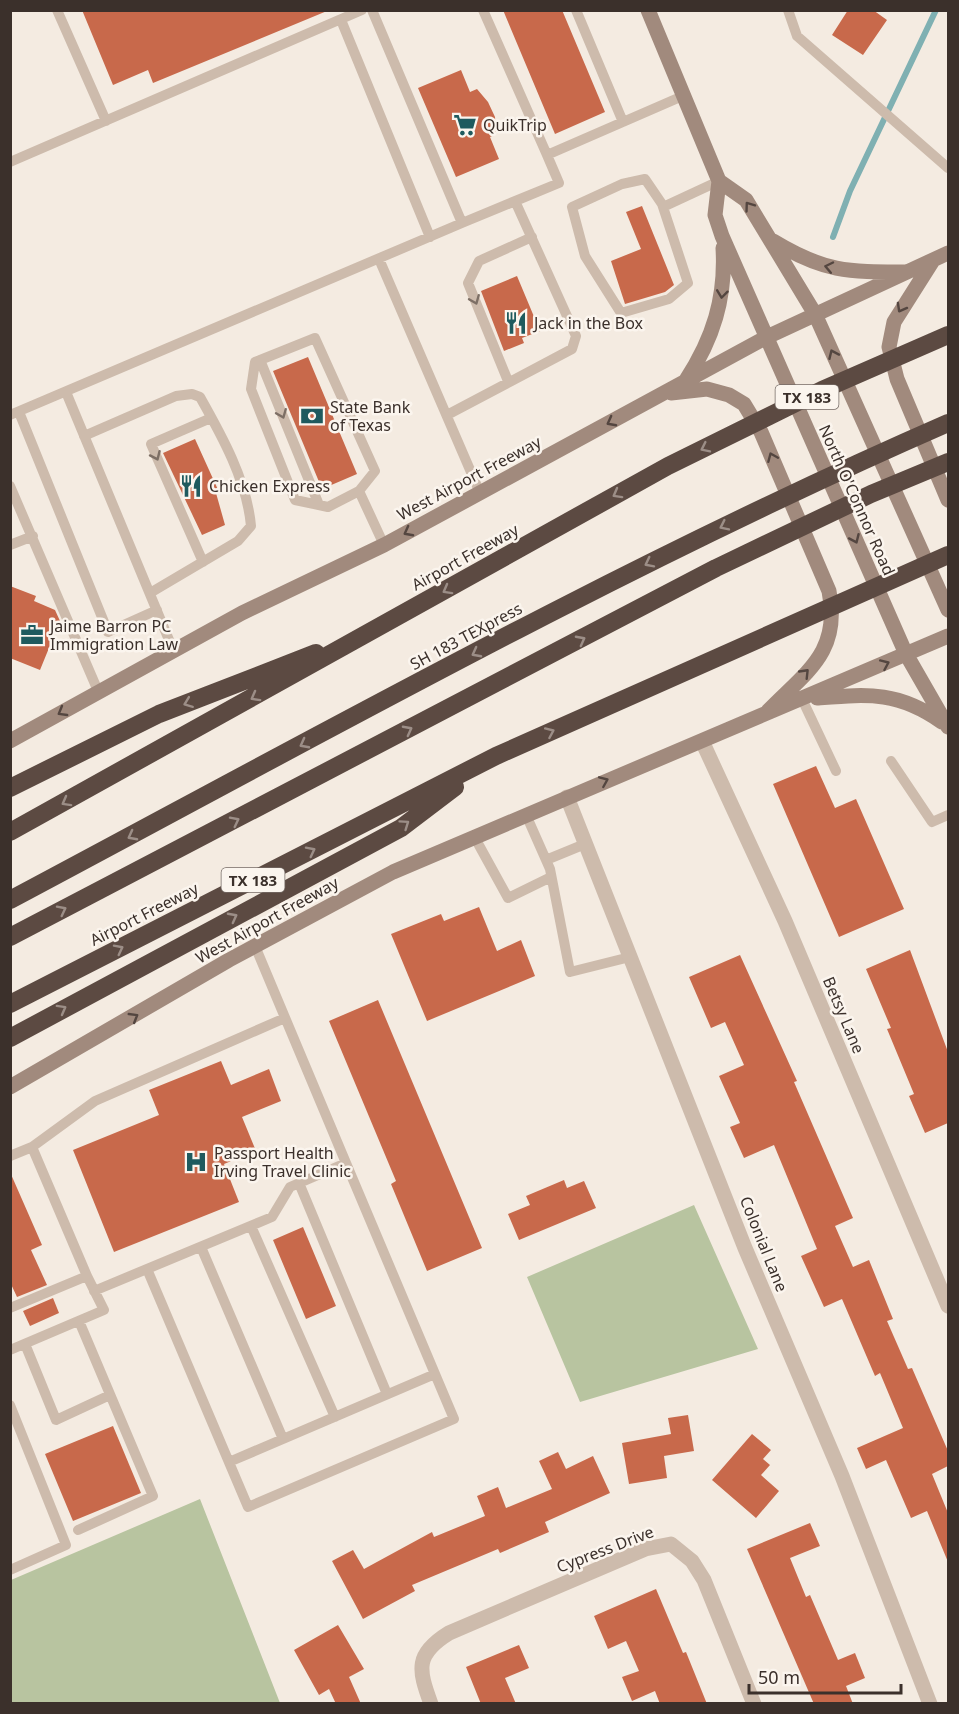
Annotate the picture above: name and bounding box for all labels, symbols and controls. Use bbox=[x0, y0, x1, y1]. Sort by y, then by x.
supermarket icon: QuikTrip bbox=[452, 112, 478, 138]
place label: QuikTrip bbox=[483, 114, 547, 136]
one-way arrow bbox=[745, 202, 756, 213]
one-way arrow bbox=[824, 261, 834, 274]
one-way arrow bbox=[716, 289, 728, 299]
one-way arrow bbox=[468, 294, 480, 305]
one-way arrow bbox=[897, 302, 909, 312]
restaurant icon: Jack in the Box bbox=[503, 310, 529, 336]
place label: Jack in the Box bbox=[532, 312, 644, 334]
one-way arrow bbox=[829, 350, 841, 361]
road number: TX 183 bbox=[776, 385, 838, 409]
place label: State Bank of Texas bbox=[330, 396, 411, 436]
bank icon: State Bank of Texas bbox=[299, 403, 325, 429]
one-way arrow bbox=[275, 408, 287, 419]
one-way arrow bbox=[607, 415, 617, 426]
street label: North O'Connor Road bbox=[814, 421, 900, 579]
street label: West Airport Freeway bbox=[393, 430, 546, 525]
one-way arrow bbox=[700, 440, 711, 452]
one-way arrow bbox=[149, 450, 161, 461]
one-way arrow bbox=[767, 452, 779, 463]
restaurant icon: Chicken Express bbox=[178, 473, 204, 499]
place label: Chicken Express bbox=[209, 475, 330, 497]
one-way arrow bbox=[613, 487, 623, 499]
street label: Airport Freeway bbox=[408, 518, 523, 595]
one-way arrow bbox=[719, 519, 730, 531]
one-way arrow bbox=[403, 525, 414, 536]
one-way arrow bbox=[847, 533, 859, 544]
one-way arrow bbox=[645, 556, 656, 568]
one-way arrow bbox=[443, 583, 453, 594]
street label: SH 183 TEXpress bbox=[406, 597, 526, 675]
place label: Jaime Barron PC Immigration Law bbox=[48, 615, 179, 655]
office icon: Jaime Barron PC Immigration Law bbox=[19, 622, 45, 648]
one-way arrow bbox=[575, 636, 585, 647]
one-way arrow bbox=[471, 645, 482, 657]
one-way arrow bbox=[879, 659, 890, 671]
one-way arrow bbox=[797, 670, 808, 681]
one-way arrow bbox=[250, 690, 261, 701]
one-way arrow bbox=[183, 695, 193, 708]
one-way arrow bbox=[58, 705, 68, 716]
one-way arrow bbox=[402, 726, 413, 738]
one-way arrow bbox=[543, 728, 554, 740]
one-way arrow bbox=[299, 737, 310, 748]
one-way arrow bbox=[598, 776, 609, 788]
one-way arrow bbox=[61, 795, 72, 806]
one-way arrow bbox=[229, 816, 240, 828]
one-way arrow bbox=[398, 820, 409, 831]
one-way arrow bbox=[127, 829, 138, 840]
one-way arrow bbox=[305, 847, 316, 858]
road number: TX 183 bbox=[222, 868, 284, 892]
street label: West Airport Freeway bbox=[192, 871, 343, 968]
street label: Airport Freeway bbox=[86, 877, 203, 951]
one-way arrow bbox=[56, 906, 67, 918]
one-way arrow bbox=[227, 913, 238, 924]
one-way arrow bbox=[112, 945, 123, 956]
street label: Betsy Lane bbox=[818, 973, 870, 1057]
one-way arrow bbox=[55, 1005, 66, 1016]
one-way arrow bbox=[128, 1012, 138, 1024]
place label: Passport Health Irving Travel Clinic bbox=[214, 1142, 351, 1182]
hospital icon: Passport Health Irving Travel Clinic bbox=[183, 1149, 209, 1175]
street label: Colonial Lane bbox=[735, 1193, 793, 1295]
street label: Cypress Drive bbox=[553, 1520, 657, 1578]
scale bar bbox=[749, 1657, 900, 1695]
text: 50 m bbox=[758, 1665, 800, 1689]

